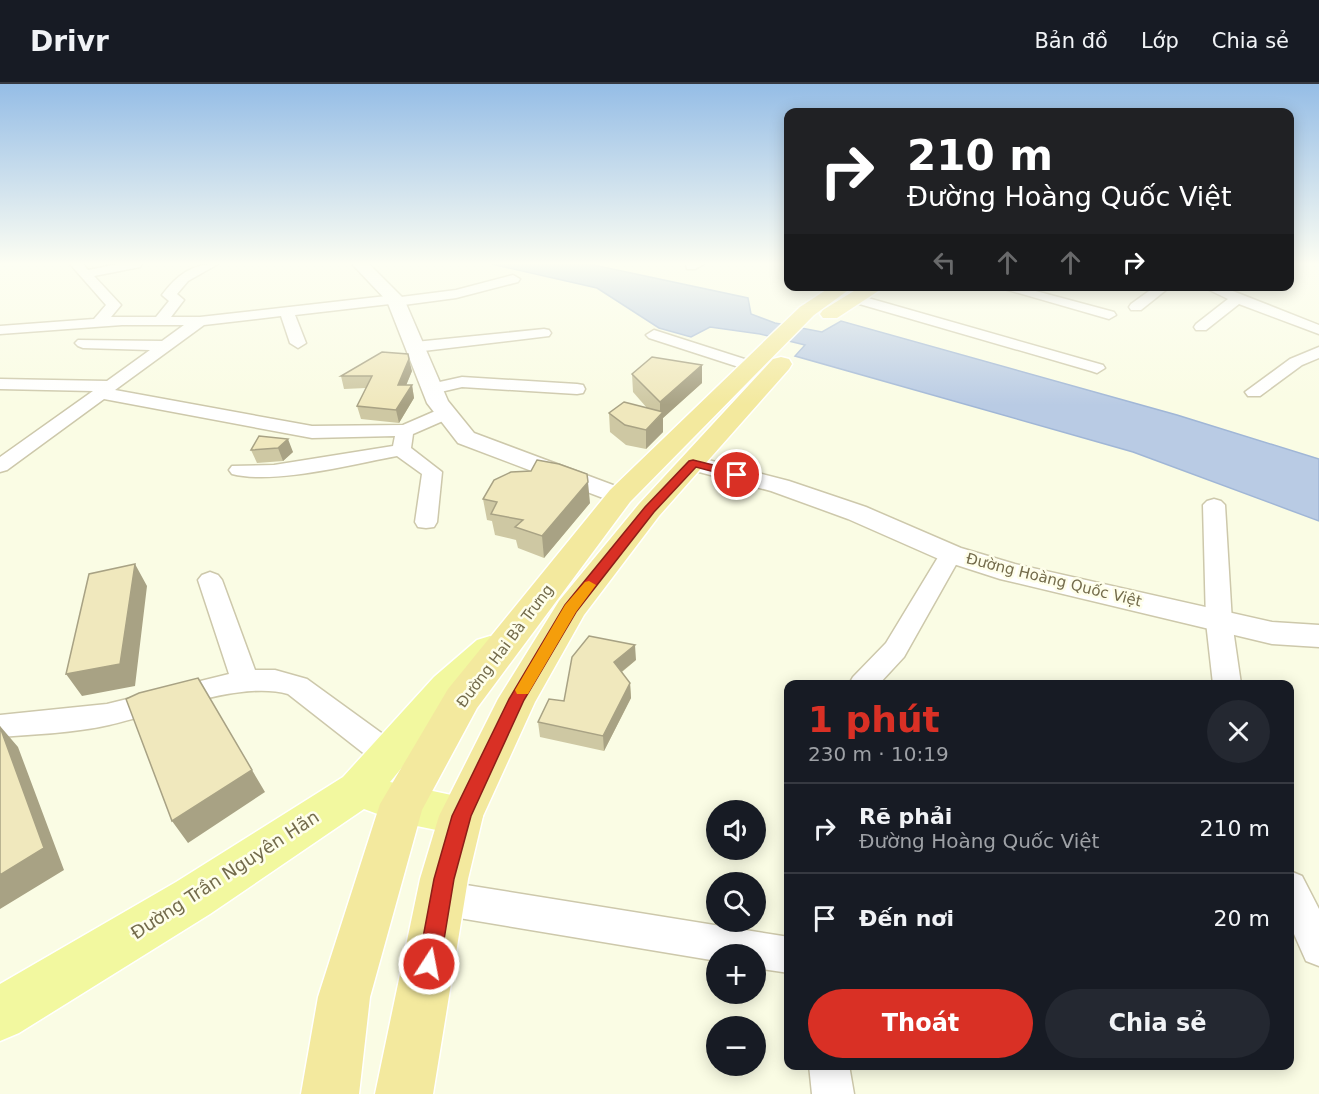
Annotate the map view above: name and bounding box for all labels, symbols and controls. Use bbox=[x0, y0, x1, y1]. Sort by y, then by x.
text: Drivr bbox=[30, 25, 109, 58]
text: Bản đồ bbox=[1034, 29, 1108, 53]
text: Lớp bbox=[1141, 29, 1179, 53]
text: Chia sẻ bbox=[1212, 29, 1289, 53]
text: 210 m bbox=[907, 131, 1053, 180]
icon: right bbox=[808, 132, 886, 210]
text: Đường Hoàng Quốc Việt bbox=[907, 181, 1231, 212]
icon: left bbox=[928, 246, 961, 279]
icon: ahead bbox=[991, 246, 1024, 279]
icon: ahead bbox=[1054, 246, 1087, 279]
icon: right bbox=[1117, 246, 1150, 279]
pin bbox=[711, 449, 762, 500]
icon: arrive bbox=[720, 458, 753, 491]
street label: Đường Hoàng Quốc Việt bbox=[964, 549, 1144, 611]
street label: Đường Hai Bà Trưng bbox=[453, 581, 557, 711]
text: 1 phút bbox=[808, 699, 940, 740]
button: close bbox=[1207, 700, 1270, 763]
text: 230 m · 10:19 bbox=[808, 742, 949, 766]
map controls bbox=[706, 800, 766, 1076]
button: sound bbox=[706, 800, 766, 860]
text: Rẽ phải bbox=[859, 804, 952, 829]
street label: Đường Trần Nguyên Hãn bbox=[127, 806, 323, 943]
icon: right bbox=[808, 812, 841, 845]
text: 210 m bbox=[1200, 816, 1270, 841]
text: Đường Hoàng Quốc Việt bbox=[859, 829, 1099, 853]
button: search bbox=[706, 872, 766, 932]
icon: arrive bbox=[808, 902, 841, 935]
text: Đến nơi bbox=[859, 906, 954, 931]
text: 20 m bbox=[1214, 906, 1270, 931]
position arrow bbox=[397, 932, 461, 996]
button: + bbox=[706, 944, 766, 1004]
button: Thoát bbox=[808, 989, 1033, 1058]
button: Chia sẻ bbox=[1045, 989, 1270, 1058]
button: − bbox=[706, 1016, 766, 1076]

